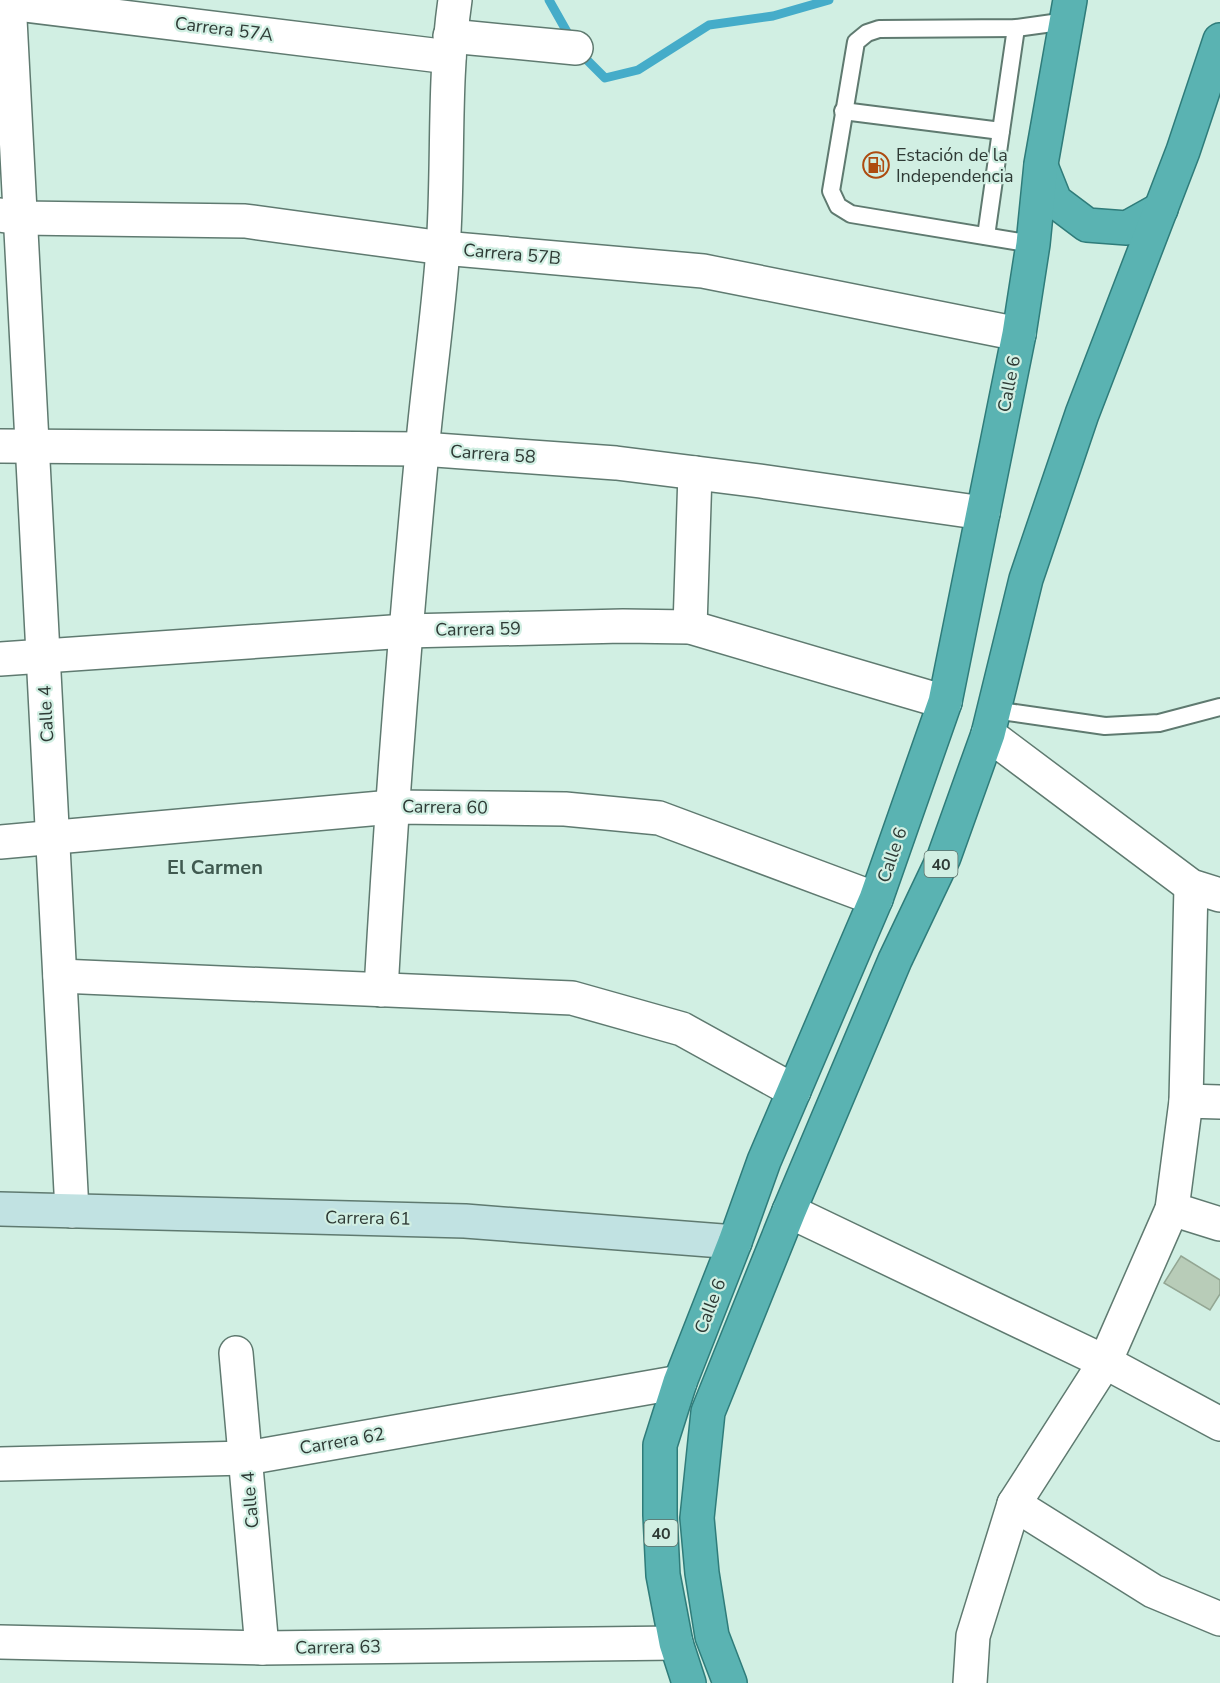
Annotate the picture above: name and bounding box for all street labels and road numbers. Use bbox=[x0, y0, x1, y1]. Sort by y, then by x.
street label: Carrera 57A bbox=[173, 11, 275, 47]
street label: Carrera 57B bbox=[462, 238, 562, 270]
street label: Calle 6 bbox=[992, 354, 1026, 414]
street label: Carrera 58 bbox=[449, 439, 537, 469]
street label: Carrera 59 bbox=[435, 616, 521, 642]
street label: Calle 4 bbox=[33, 685, 59, 743]
street label: Carrera 60 bbox=[402, 794, 488, 820]
street label: Calle 6 bbox=[871, 824, 913, 886]
road number: 40 bbox=[924, 851, 958, 877]
street label: Carrera 61 bbox=[325, 1205, 411, 1231]
street label: Calle 6 bbox=[689, 1275, 731, 1337]
street label: Carrera 62 bbox=[298, 1422, 386, 1460]
street label: Calle 4 bbox=[236, 1470, 264, 1529]
road number: 40 bbox=[644, 1520, 678, 1546]
street label: Carrera 63 bbox=[295, 1634, 381, 1660]

